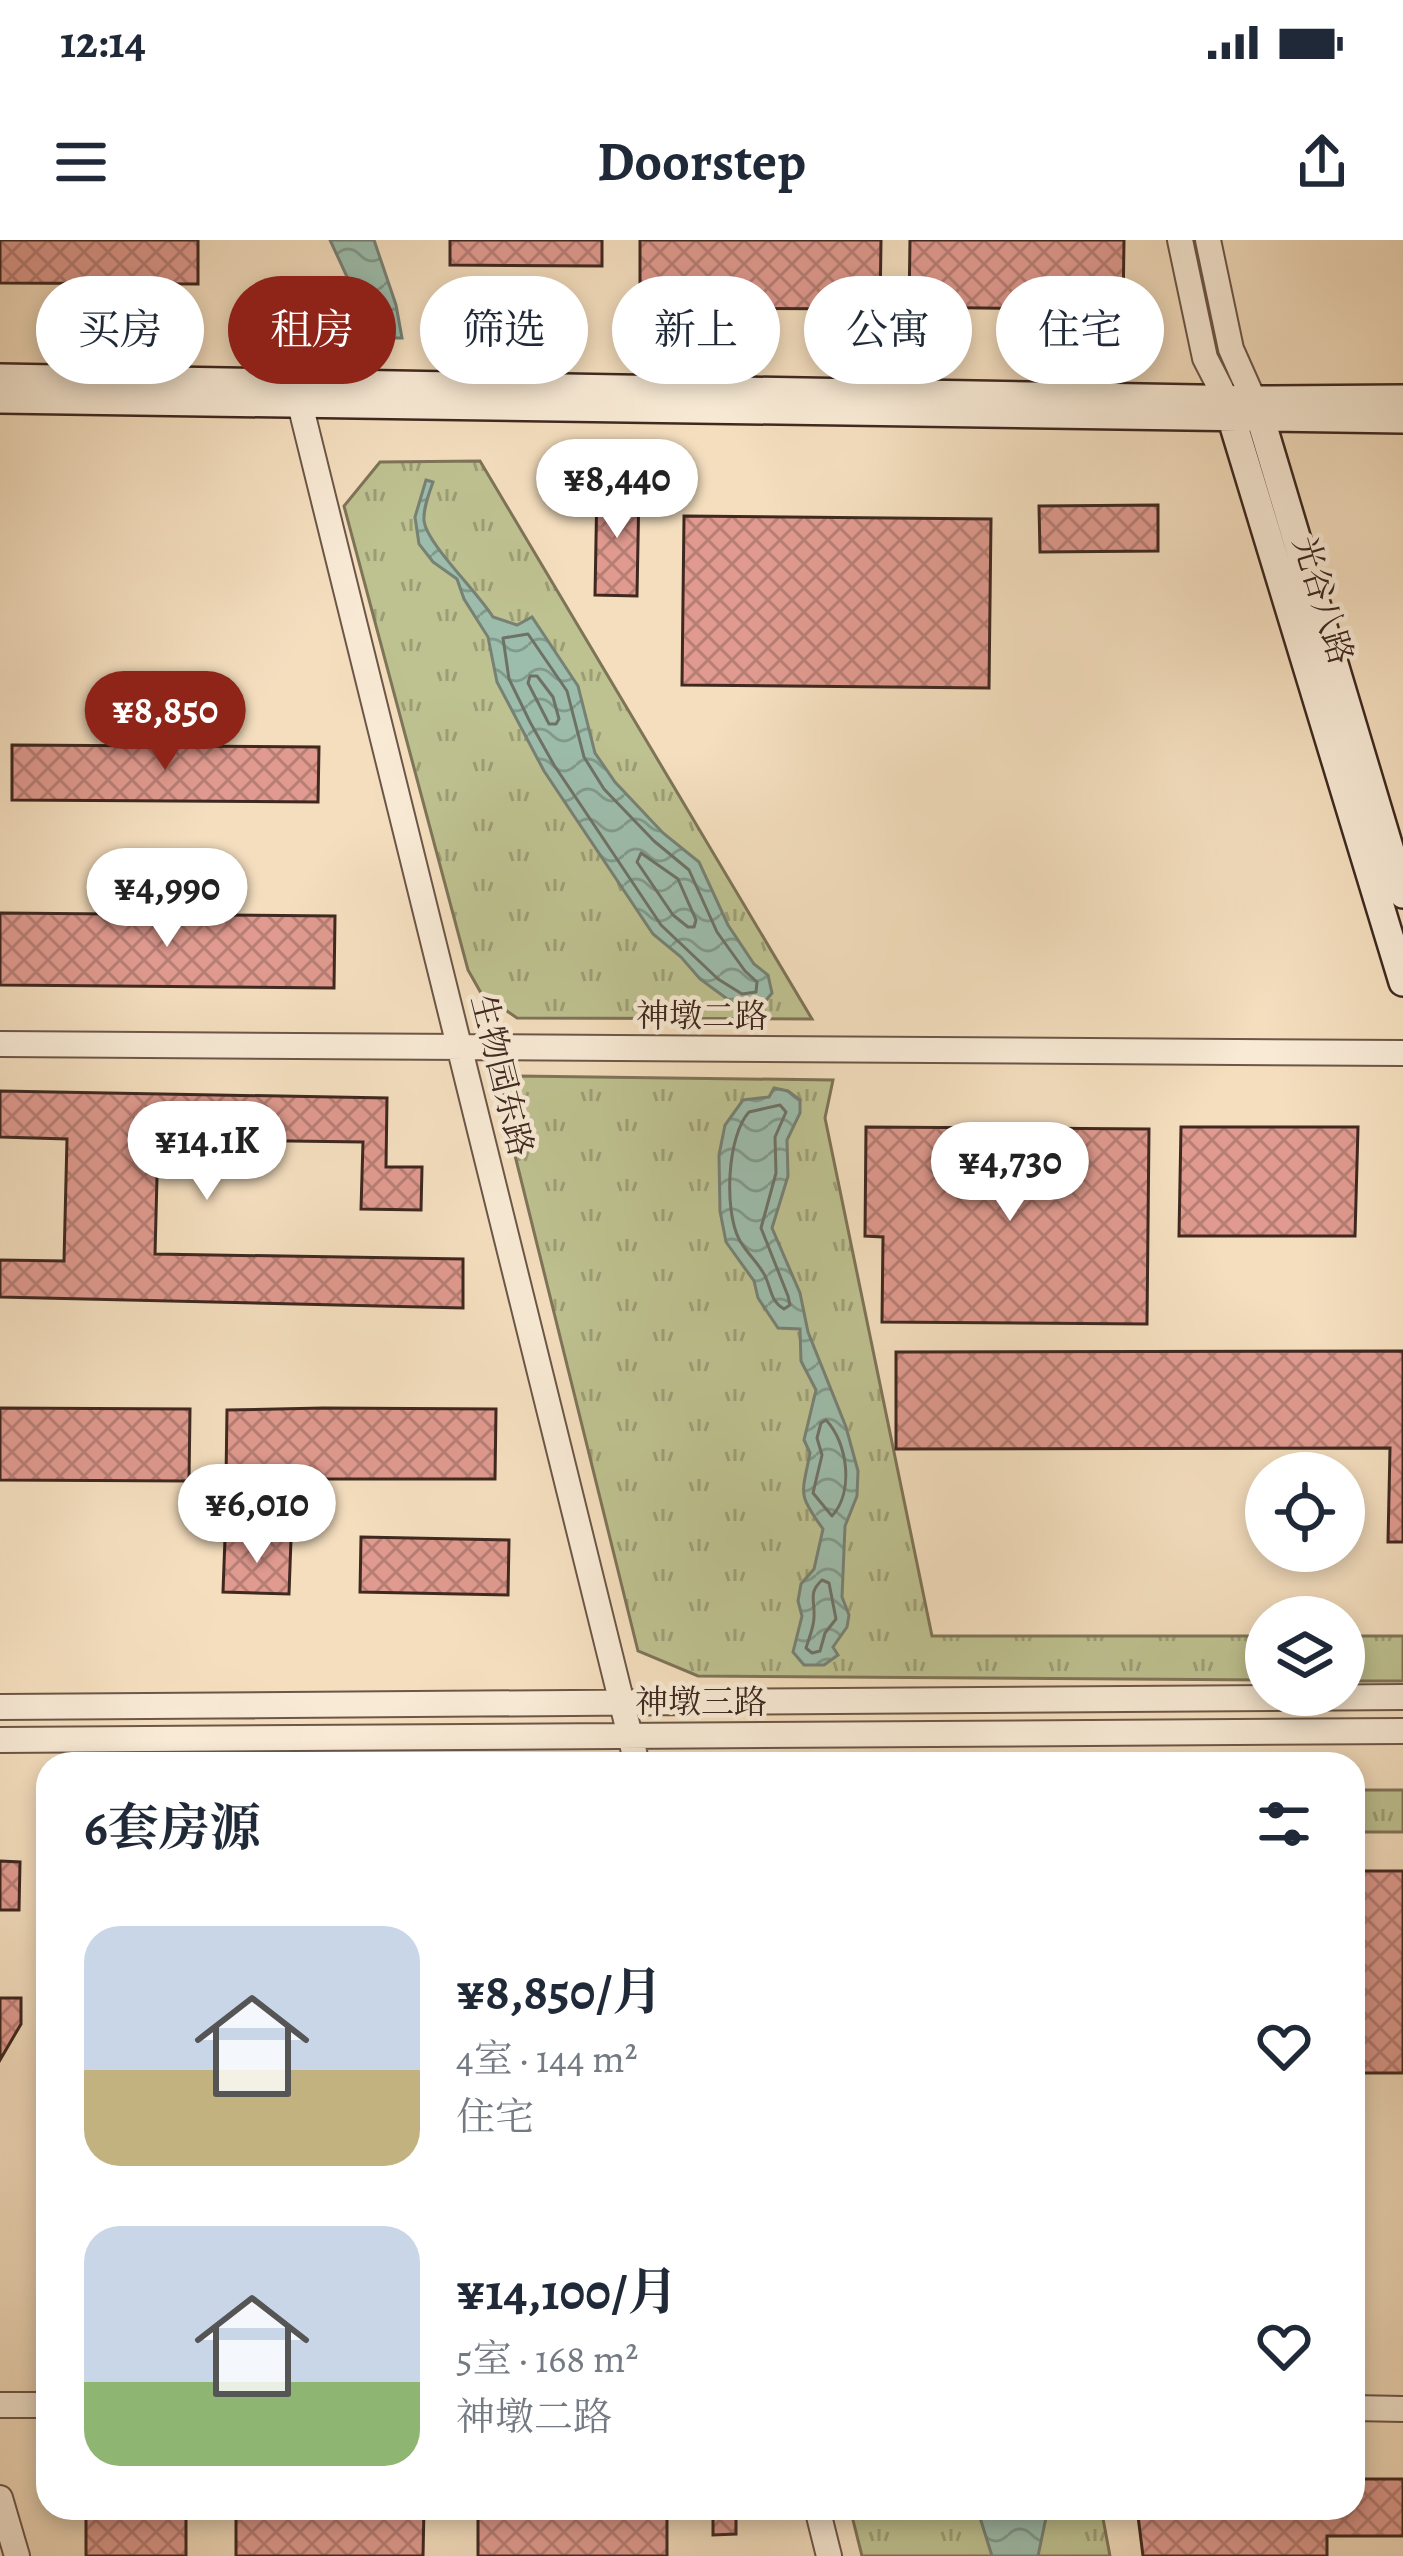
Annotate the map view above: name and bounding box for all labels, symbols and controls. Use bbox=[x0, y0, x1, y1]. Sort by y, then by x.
text: 12:14 bbox=[60, 11, 146, 73]
text: Doorstep bbox=[597, 125, 806, 199]
icon: menu bbox=[48, 129, 114, 195]
icon: share bbox=[1289, 129, 1355, 195]
chip: 买房 bbox=[36, 276, 204, 384]
chip: 租房 bbox=[228, 276, 396, 384]
chip: 筛选 bbox=[420, 276, 588, 384]
chip: 新上 bbox=[612, 276, 780, 384]
chip: 公寓 bbox=[804, 276, 972, 384]
chip: 住宅 bbox=[996, 276, 1164, 384]
pin: ¥8,440 bbox=[519, 439, 715, 541]
text: ¥8,440 bbox=[563, 451, 671, 504]
street label: 光谷八路 bbox=[1283, 530, 1364, 670]
pin: ¥8,850 bbox=[67, 671, 263, 773]
text: ¥8,850 bbox=[112, 683, 218, 736]
pin: ¥4,990 bbox=[69, 848, 265, 950]
text: ¥4,990 bbox=[114, 860, 220, 913]
street label: 生物园东路 bbox=[461, 990, 544, 1161]
street label: 神墩二路 bbox=[636, 993, 768, 1038]
pin: ¥14.1K bbox=[109, 1101, 305, 1203]
text: ¥14.1K bbox=[155, 1113, 260, 1166]
pin: ¥4,730 bbox=[912, 1122, 1108, 1224]
text: ¥4,730 bbox=[958, 1134, 1062, 1187]
map controls bbox=[1245, 1452, 1365, 1716]
button: locate bbox=[1245, 1452, 1365, 1572]
pin: ¥6,010 bbox=[159, 1464, 355, 1566]
text: ¥6,010 bbox=[205, 1476, 309, 1529]
button: layers bbox=[1245, 1596, 1365, 1716]
street label: 神墩三路 bbox=[635, 1679, 767, 1724]
icon: filters bbox=[1251, 1791, 1317, 1857]
text: 6套房源 bbox=[84, 1793, 261, 1863]
text: ¥8,850/月 bbox=[456, 1957, 663, 2027]
icon: home bbox=[180, 1974, 324, 2118]
icon: heart bbox=[1251, 2013, 1317, 2079]
text: 4室 · 144 m² bbox=[456, 2032, 638, 2085]
text: 住宅 bbox=[456, 2090, 534, 2143]
text: ¥14,100/月 bbox=[456, 2257, 679, 2327]
icon: home bbox=[180, 2274, 324, 2418]
icon: heart bbox=[1251, 2313, 1317, 2379]
text: 5室 · 168 m² bbox=[456, 2332, 638, 2385]
text: 神墩二路 bbox=[456, 2390, 612, 2443]

